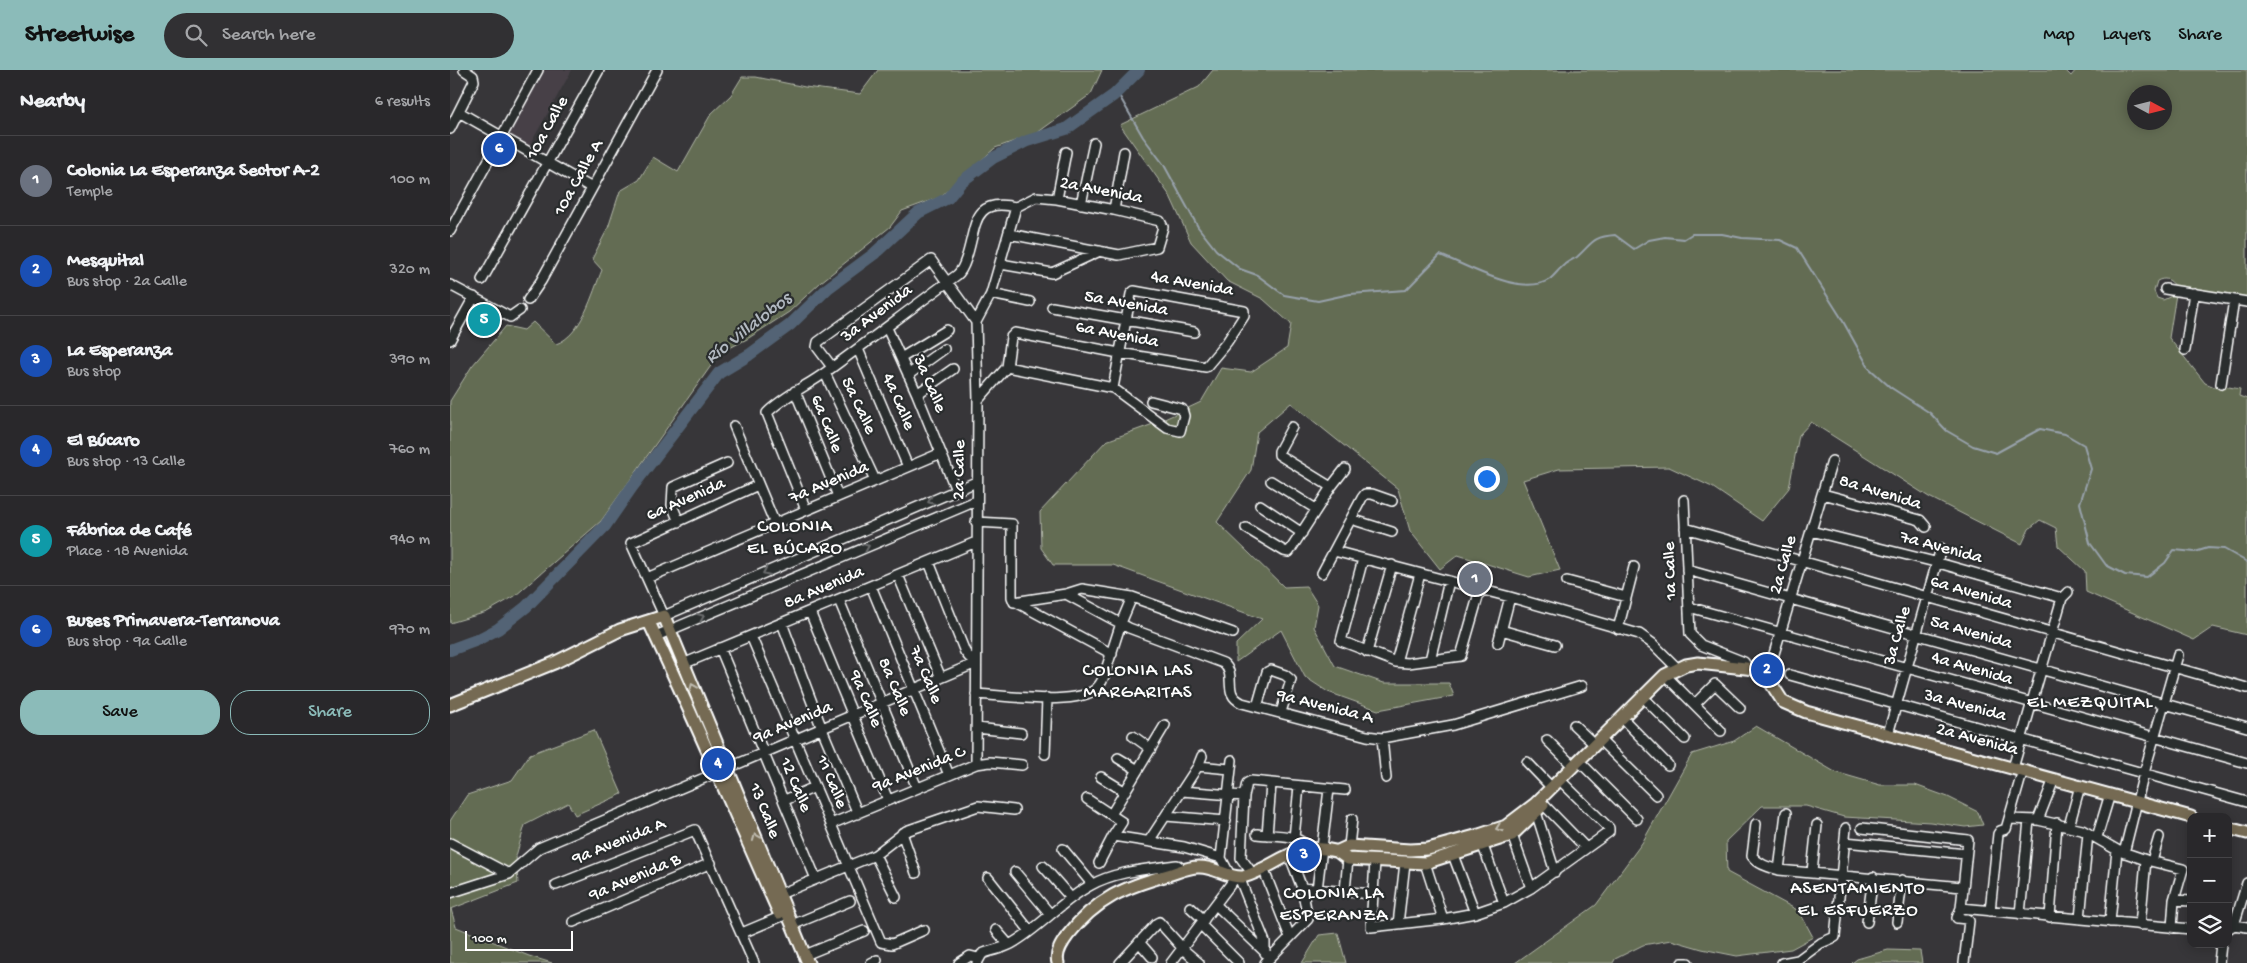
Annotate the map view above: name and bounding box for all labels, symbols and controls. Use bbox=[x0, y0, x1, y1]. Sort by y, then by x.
search box bbox=[164, 13, 514, 58]
text: Streetwise bbox=[25, 21, 134, 50]
icon: search bbox=[182, 21, 210, 49]
text: Search here bbox=[222, 24, 316, 47]
text: Map bbox=[2043, 25, 2075, 46]
text: Layers bbox=[2103, 25, 2150, 46]
text: Share bbox=[2178, 25, 2222, 46]
north arrow bbox=[2127, 85, 2172, 130]
text: Nearby bbox=[20, 90, 85, 115]
street label: 10a Calle bbox=[522, 92, 574, 164]
text: 6 results bbox=[375, 93, 430, 112]
pin: 6 bbox=[483, 130, 515, 168]
street label: 10a Calle A bbox=[549, 135, 609, 221]
text: Colonia La Esperanza Sector A-2 bbox=[67, 160, 320, 183]
text: 1 bbox=[33, 171, 39, 190]
text: 100 m bbox=[390, 171, 430, 190]
street label: 2a Avenida bbox=[1058, 173, 1145, 210]
text: Temple bbox=[67, 183, 112, 202]
text: Mesquital bbox=[67, 250, 144, 273]
text: 2 bbox=[32, 261, 40, 280]
text: 320 m bbox=[390, 261, 430, 280]
street label: 4a Avenida bbox=[1149, 266, 1236, 302]
text: Bus stop · 2a Calle bbox=[67, 273, 187, 292]
street label: 3a Avenida bbox=[836, 280, 918, 348]
street label: 5a Avenida bbox=[1083, 286, 1170, 322]
water label: Río Villalobos bbox=[701, 287, 798, 370]
pin: 5 bbox=[468, 301, 500, 339]
street label: 6a Avenida bbox=[1074, 317, 1161, 354]
text: La Esperanza bbox=[67, 340, 172, 363]
text: 3 bbox=[32, 351, 40, 370]
text: 390 m bbox=[389, 351, 430, 370]
street label: 3a Calle bbox=[907, 351, 951, 417]
text: Bus stop bbox=[67, 363, 121, 382]
street label: 4a Calle bbox=[877, 370, 920, 434]
street label: 5a Calle bbox=[836, 374, 881, 439]
street label: 6a Calle bbox=[805, 392, 847, 457]
text: El Búcaro bbox=[67, 430, 140, 453]
street label: 2a Calle bbox=[949, 439, 971, 500]
text: 4 bbox=[32, 441, 40, 460]
text: 760 m bbox=[389, 441, 430, 460]
text: Bus stop · 13 Calle bbox=[67, 453, 185, 472]
street label: 7a Avenida bbox=[785, 456, 873, 510]
your location bbox=[1474, 466, 1500, 492]
street label: 8a Avenida bbox=[1836, 471, 1925, 516]
street label: 6a Avenida bbox=[643, 473, 730, 527]
one-way arrow bbox=[927, 494, 936, 505]
district label: COLONIA EL BÚCARO bbox=[747, 516, 843, 561]
text: Fábrica de Café bbox=[67, 520, 192, 543]
street label: 7a Avenida bbox=[1897, 527, 1985, 569]
text: 5 bbox=[32, 531, 40, 550]
text: 940 m bbox=[390, 531, 430, 550]
street label: 2a Calle bbox=[1766, 533, 1803, 597]
street label: 1a Calle bbox=[1659, 541, 1683, 602]
text: Place · 18 Avenida bbox=[67, 543, 188, 562]
one-way arrow bbox=[862, 543, 870, 553]
pin: 1 bbox=[1459, 560, 1491, 598]
street label: 8a Avenida bbox=[781, 561, 868, 614]
one-way arrow bbox=[762, 565, 771, 576]
street label: 6a Avenida bbox=[1928, 571, 2015, 615]
street label: 3a Calle bbox=[1879, 603, 1917, 669]
text: Buses Primavera-Terranova bbox=[67, 610, 280, 633]
street label: 5a Avenida bbox=[1927, 611, 2016, 655]
one-way arrow bbox=[696, 613, 704, 623]
text: 6 bbox=[32, 621, 40, 640]
text: 970 m bbox=[389, 621, 430, 640]
text: Bus stop · 9a Calle bbox=[67, 633, 187, 652]
street label: 7a Calle bbox=[903, 642, 947, 708]
street label: 4a Avenida bbox=[1929, 647, 2016, 691]
pin: 2 bbox=[1751, 651, 1783, 689]
street label: 8a Calle bbox=[872, 655, 916, 720]
district label: COLONIA LAS MARGARITAS bbox=[1083, 660, 1193, 705]
street label: 9a Calle bbox=[843, 666, 887, 731]
one-way arrow bbox=[689, 683, 700, 692]
street label: 9a Avenida A bbox=[1273, 685, 1377, 729]
street label: 3a Avenida bbox=[1921, 685, 2009, 727]
button: Save bbox=[20, 690, 220, 735]
button: Share bbox=[230, 690, 430, 735]
district label: EL MEZQUITAL bbox=[2027, 692, 2153, 715]
street label: 9a Avenida bbox=[749, 697, 837, 749]
street label: 2a Avenida bbox=[1934, 719, 2021, 761]
street label: 9a Avenida C bbox=[869, 741, 970, 798]
pin: 4 bbox=[702, 745, 734, 783]
street label: 11 Calle bbox=[810, 751, 852, 812]
street label: 12 Calle bbox=[774, 754, 816, 816]
street label: 13 Calle bbox=[743, 779, 785, 842]
street label: 9a Avenida A bbox=[568, 813, 670, 871]
map controls bbox=[2187, 813, 2232, 948]
button: + bbox=[2187, 813, 2232, 858]
one-way arrow bbox=[1495, 822, 1503, 832]
one-way arrow bbox=[752, 833, 762, 842]
pin: 3 bbox=[1288, 836, 1320, 874]
street label: 9a Avenida B bbox=[585, 849, 685, 907]
button: − bbox=[2187, 858, 2232, 903]
district label: ASENTAMIENTO EL ESFUERZO bbox=[1790, 878, 1926, 923]
district label: COLONIA LA ESPERANZA bbox=[1279, 883, 1389, 928]
button: layers bbox=[2187, 903, 2232, 948]
scale bar bbox=[465, 928, 572, 951]
text: 100 m bbox=[472, 931, 507, 948]

